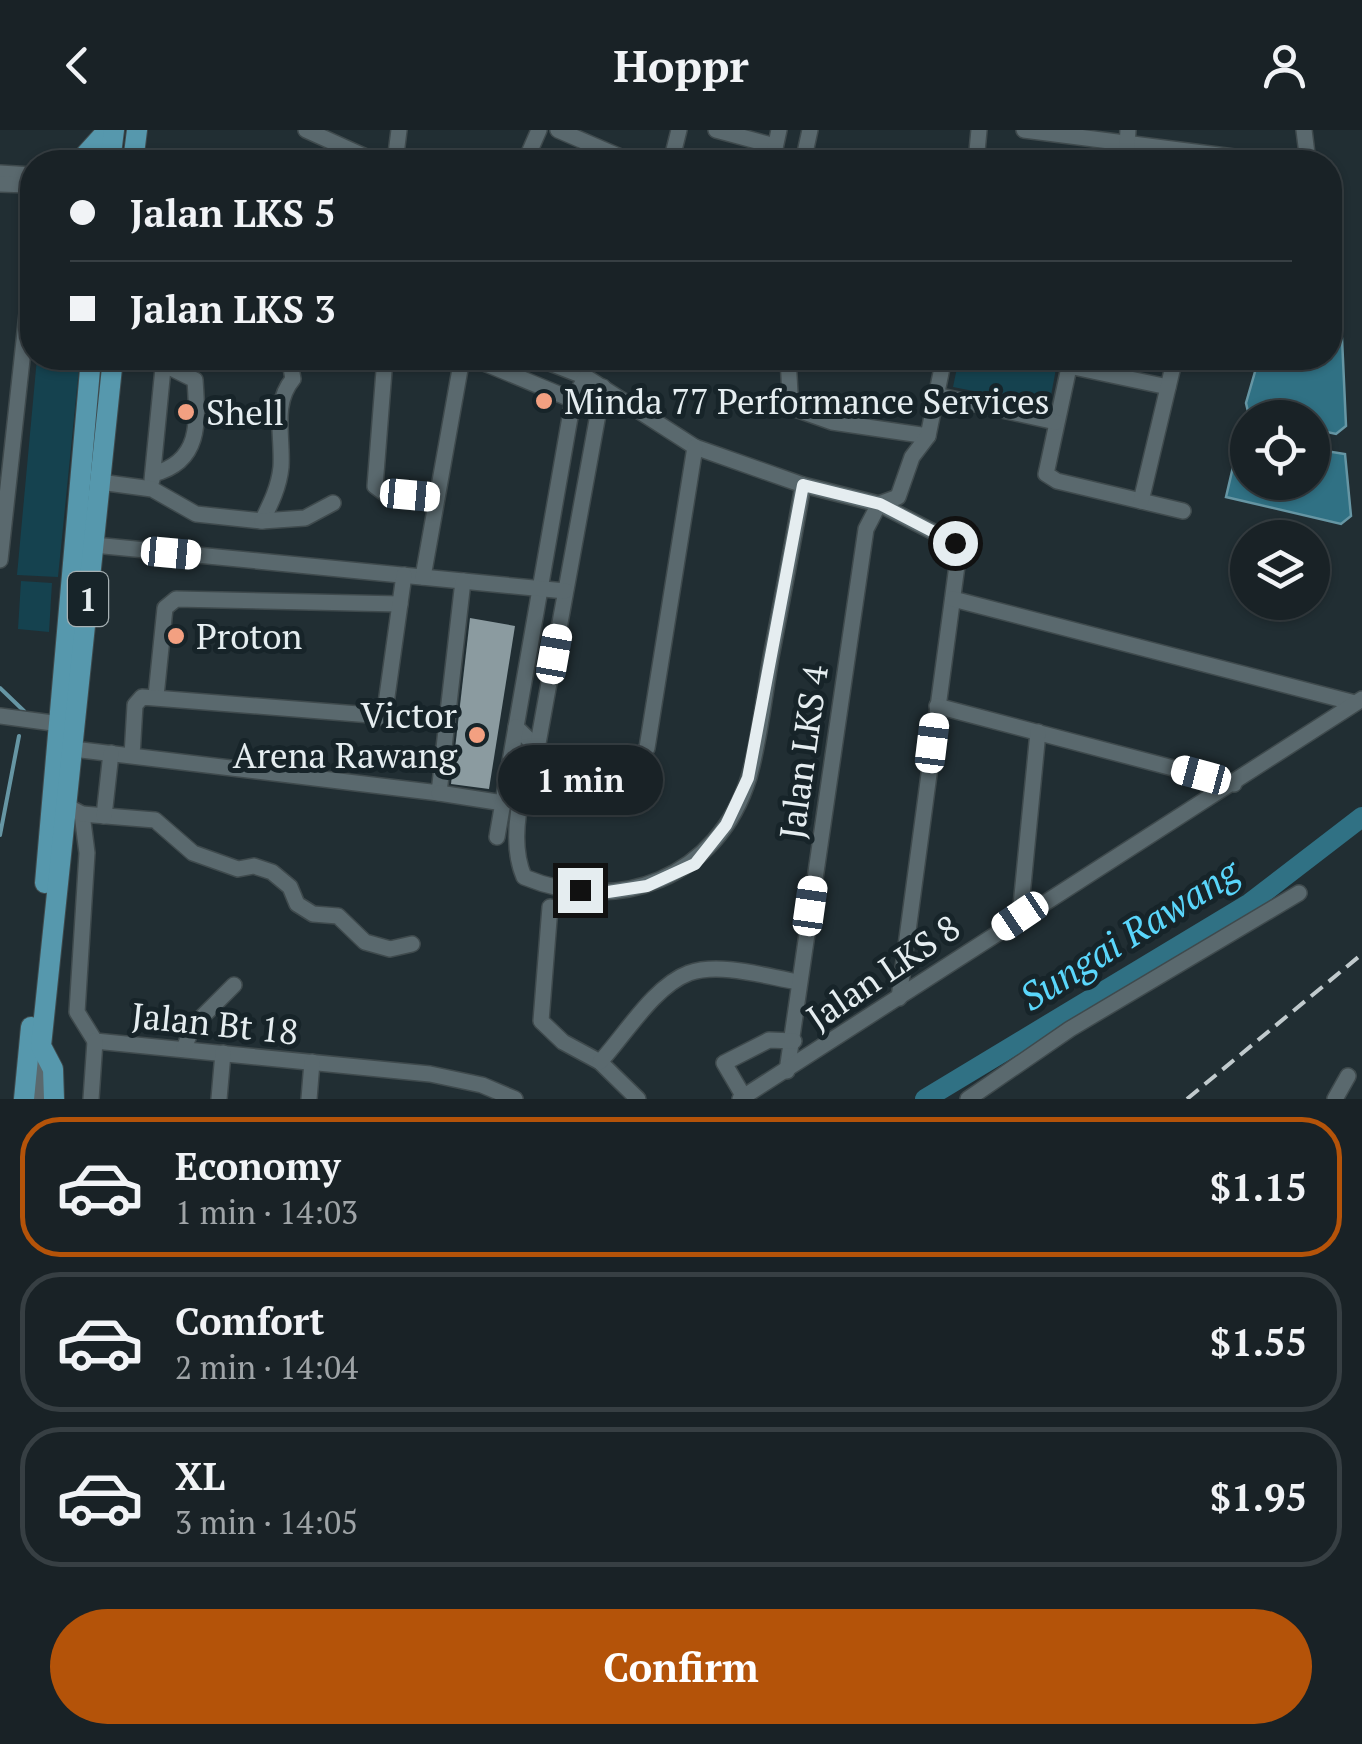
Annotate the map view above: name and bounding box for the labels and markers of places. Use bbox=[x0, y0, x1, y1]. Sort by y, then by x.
place label: Minda 77 Performance Services bbox=[564, 378, 1050, 424]
place label: Shell bbox=[206, 389, 284, 435]
marker: Minda 77 Performance Services bbox=[533, 390, 555, 412]
marker: Shell bbox=[175, 401, 197, 423]
place label: Proton bbox=[196, 613, 303, 659]
marker: Proton bbox=[165, 625, 187, 647]
place label: Victor Arena Rawang bbox=[233, 692, 458, 778]
marker: Victor Arena Rawang bbox=[466, 724, 488, 746]

